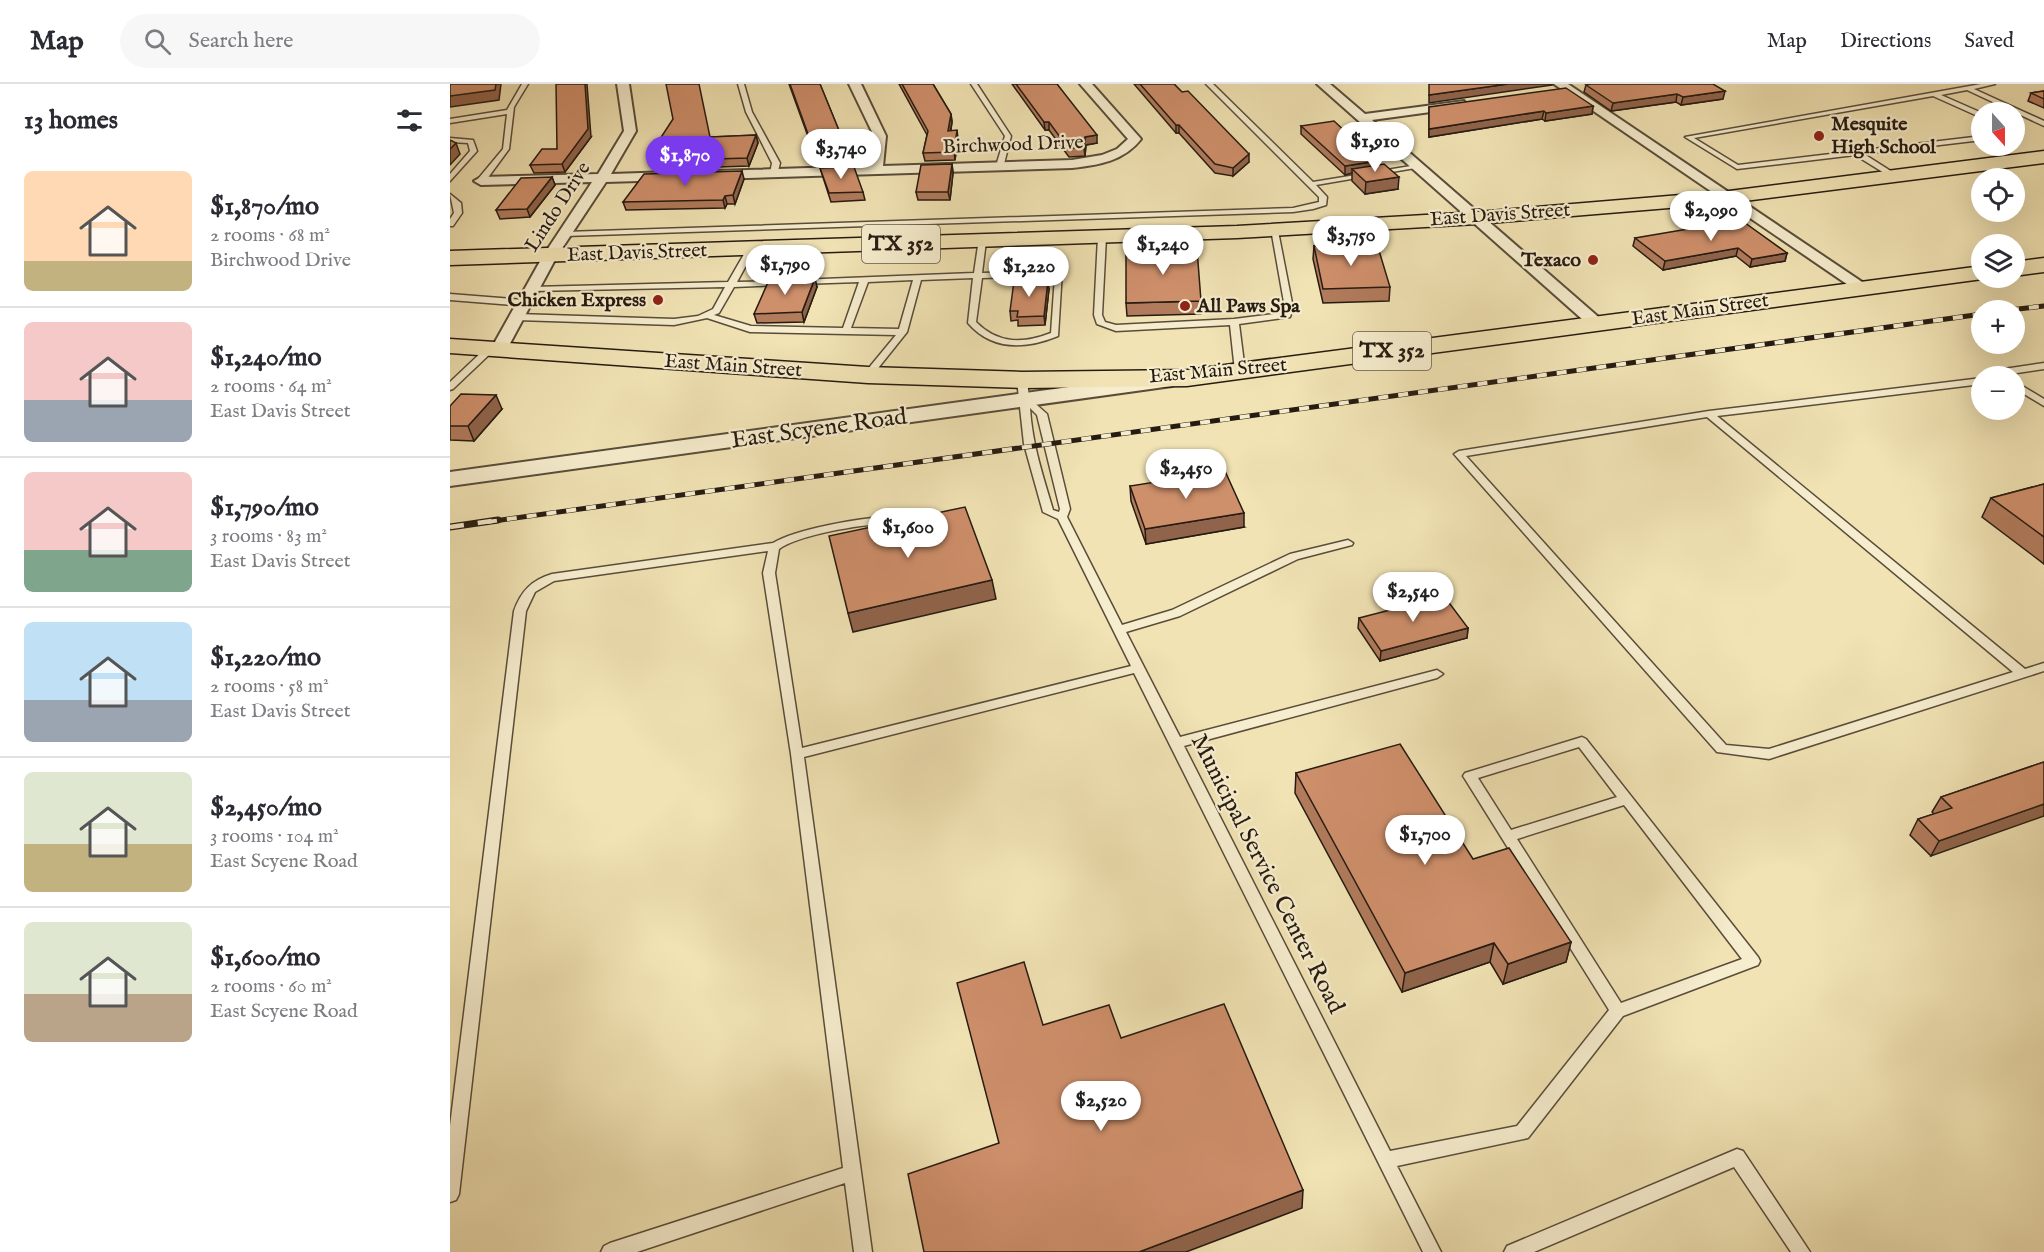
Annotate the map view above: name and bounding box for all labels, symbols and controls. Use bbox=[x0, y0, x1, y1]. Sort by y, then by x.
search box bbox=[120, 14, 540, 68]
text: Map bbox=[30, 24, 84, 59]
icon: search bbox=[141, 25, 174, 58]
text: Search here bbox=[189, 27, 293, 55]
text: Map bbox=[1767, 28, 1807, 55]
text: Directions bbox=[1840, 28, 1931, 55]
text: Saved bbox=[1964, 28, 2014, 55]
north arrow bbox=[1971, 102, 2025, 156]
map controls bbox=[1971, 102, 2025, 420]
text: 13 homes bbox=[24, 104, 118, 137]
icon: filters bbox=[393, 104, 426, 137]
place label: Mesquite High School bbox=[1831, 112, 1936, 160]
pin: $1,910 bbox=[1326, 122, 1424, 173]
pin: $3,740 bbox=[792, 129, 890, 180]
text: $1,910 bbox=[1350, 129, 1400, 154]
marker: Mesquite High School bbox=[1812, 129, 1826, 143]
street label: Birchwood Drive bbox=[942, 130, 1084, 160]
pin: $1,870 bbox=[636, 136, 734, 187]
text: $3,740 bbox=[815, 136, 867, 161]
text: $1,870 bbox=[660, 143, 710, 168]
street label: Lindo Drive bbox=[520, 157, 596, 257]
button: locate bbox=[1971, 168, 2025, 222]
text: $1,870/mo bbox=[210, 190, 319, 223]
pin: $2,090 bbox=[1662, 191, 1760, 242]
icon: home bbox=[72, 195, 144, 267]
street label: East Davis Street bbox=[1429, 198, 1571, 232]
text: $2,090 bbox=[1684, 198, 1738, 223]
pin: $3,750 bbox=[1302, 216, 1400, 267]
text: 2 rooms · 68 m² bbox=[210, 223, 330, 248]
text: $3,750 bbox=[1326, 223, 1376, 248]
road number: TX 352 bbox=[862, 225, 940, 263]
pin: $1,240 bbox=[1114, 225, 1212, 276]
text: $1,240 bbox=[1137, 232, 1189, 257]
button: layers bbox=[1971, 234, 2025, 288]
street label: East Davis Street bbox=[566, 238, 708, 268]
pin: $1,790 bbox=[736, 245, 834, 296]
pin: $1,220 bbox=[980, 247, 1078, 298]
text: Birchwood Drive bbox=[210, 248, 351, 273]
place label: Texaco bbox=[1520, 248, 1581, 273]
text: $1,790 bbox=[760, 252, 810, 277]
marker: Texaco bbox=[1586, 253, 1600, 267]
text: $1,220 bbox=[1003, 254, 1055, 279]
place label: Chicken Express bbox=[507, 288, 646, 313]
street label: East Main Street bbox=[1630, 288, 1770, 332]
marker: Chicken Express bbox=[651, 293, 665, 307]
place label: All Paws Spa bbox=[1196, 294, 1300, 319]
marker: All Paws Spa bbox=[1178, 299, 1192, 313]
button: + bbox=[1971, 300, 2025, 354]
road number: TX 352 bbox=[1353, 332, 1431, 370]
text: $1,240/mo bbox=[210, 341, 322, 374]
icon: home bbox=[72, 346, 144, 418]
street label: East Main Street bbox=[663, 349, 803, 383]
street label: East Main Street bbox=[1148, 353, 1288, 389]
button: − bbox=[1971, 366, 2025, 420]
text: 2 rooms · 64 m² bbox=[210, 374, 332, 399]
text: East Davis Street bbox=[210, 399, 351, 424]
street label: East Scyene Road bbox=[729, 401, 909, 457]
pin: $2,450 bbox=[1137, 449, 1235, 500]
text: $2,450 bbox=[1160, 456, 1212, 481]
text: $1,790/mo bbox=[210, 491, 319, 524]
icon: home bbox=[72, 496, 144, 568]
pin: $1,600 bbox=[859, 508, 957, 559]
text: $1,600 bbox=[882, 515, 934, 540]
text: 3 rooms · 83 m² bbox=[210, 524, 327, 549]
text: East Davis Street bbox=[210, 549, 351, 574]
pin: $2,540 bbox=[1364, 572, 1462, 623]
text: $2,540 bbox=[1387, 579, 1439, 604]
text: $1,220/mo bbox=[210, 641, 321, 674]
icon: home bbox=[72, 646, 144, 718]
text: 2 rooms · 58 m² bbox=[210, 674, 329, 699]
text: East Davis Street bbox=[210, 699, 351, 724]
street label: Municipal Service Center Road bbox=[1183, 729, 1351, 1019]
text: $2,450/mo bbox=[210, 791, 322, 824]
icon: home bbox=[72, 796, 144, 868]
pin: $1,700 bbox=[1376, 815, 1474, 866]
text: $1,700 bbox=[1399, 822, 1451, 847]
text: 3 rooms · 104 m² bbox=[210, 824, 339, 849]
text: East Scyene Road bbox=[210, 849, 358, 874]
text: $1,600/mo bbox=[210, 941, 320, 974]
icon: home bbox=[72, 946, 144, 1018]
text: 2 rooms · 60 m² bbox=[210, 974, 332, 999]
text: East Scyene Road bbox=[210, 999, 358, 1024]
pin: $2,520 bbox=[1052, 1081, 1150, 1132]
text: $2,520 bbox=[1075, 1088, 1127, 1113]

